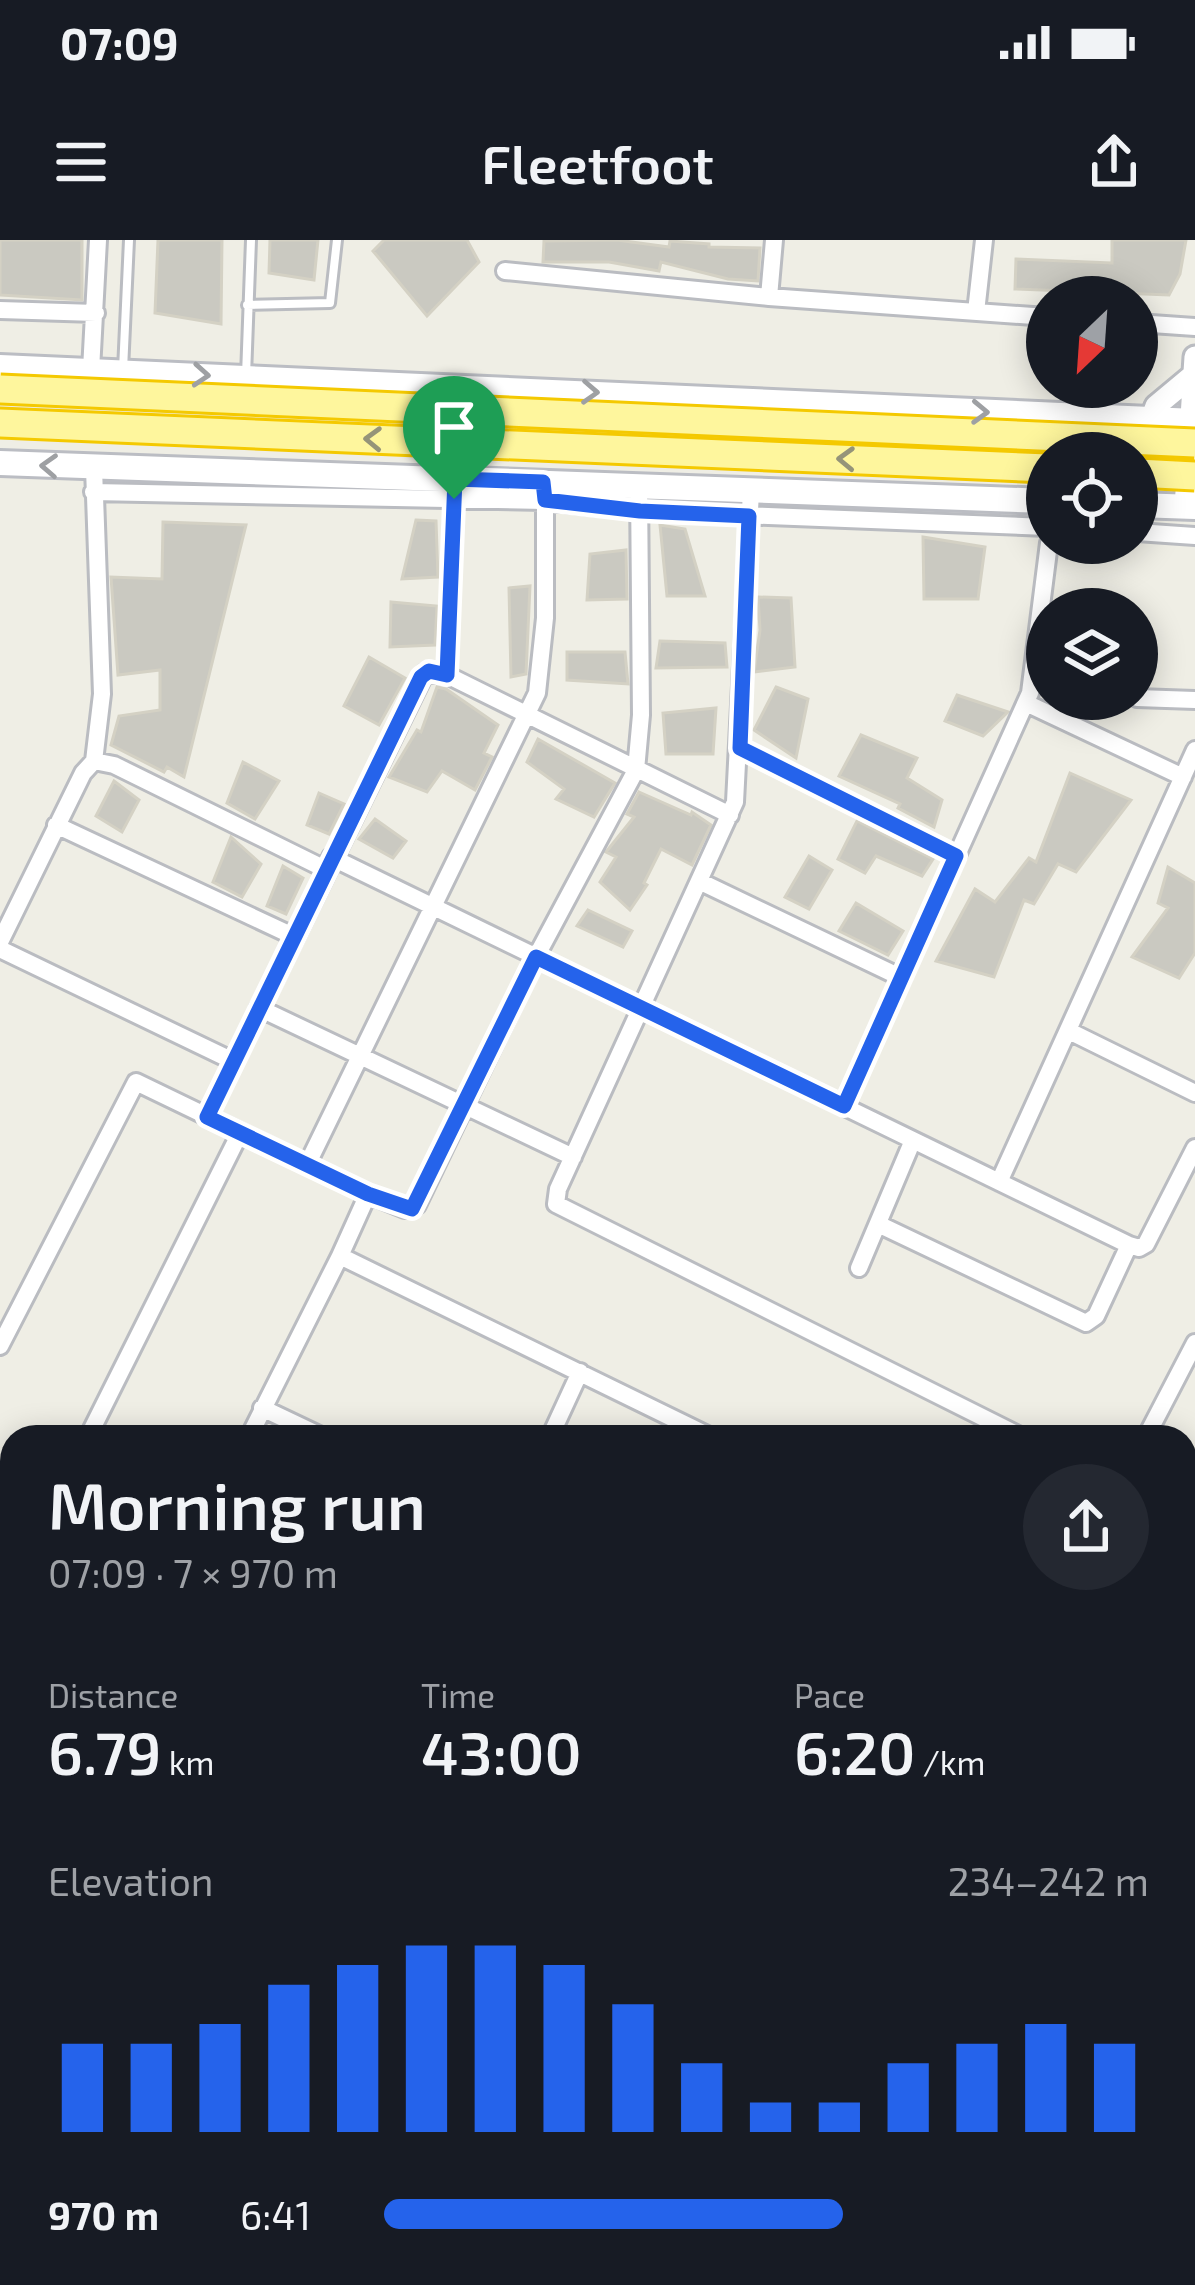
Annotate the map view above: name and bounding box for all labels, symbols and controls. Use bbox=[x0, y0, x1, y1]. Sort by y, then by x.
text: 07:09 bbox=[60, 15, 179, 69]
icon: menu bbox=[48, 129, 114, 195]
icon: share bbox=[1081, 129, 1147, 195]
text: Fleetfoot bbox=[481, 130, 714, 195]
north arrow bbox=[1026, 276, 1158, 408]
map controls bbox=[1026, 276, 1158, 720]
one-way arrow bbox=[192, 362, 211, 388]
pin bbox=[403, 376, 505, 499]
one-way arrow bbox=[581, 379, 600, 405]
icon: arrive bbox=[421, 394, 487, 460]
one-way arrow bbox=[971, 399, 990, 425]
one-way arrow bbox=[363, 426, 382, 452]
button: locate bbox=[1026, 432, 1158, 564]
one-way arrow bbox=[836, 446, 855, 472]
one-way arrow bbox=[39, 453, 58, 479]
button: layers bbox=[1026, 588, 1158, 720]
text: Morning run bbox=[48, 1464, 426, 1543]
button: share bbox=[1023, 1464, 1149, 1590]
text: 07:09 · 7 × 970 m bbox=[48, 1549, 338, 1596]
text: Distance bbox=[48, 1675, 178, 1715]
text: Time bbox=[421, 1675, 495, 1715]
text: Pace bbox=[794, 1675, 865, 1715]
text: 6.79 bbox=[48, 1715, 161, 1787]
text: 43:00 bbox=[421, 1715, 582, 1787]
text: 6:20 bbox=[794, 1715, 915, 1787]
text: km bbox=[161, 1742, 214, 1782]
text: /km bbox=[915, 1742, 985, 1782]
text: Elevation bbox=[48, 1857, 213, 1904]
text: 234–242 m bbox=[948, 1857, 1149, 1904]
text: 970 m bbox=[48, 2191, 159, 2238]
text: 6:41 bbox=[240, 2191, 311, 2238]

